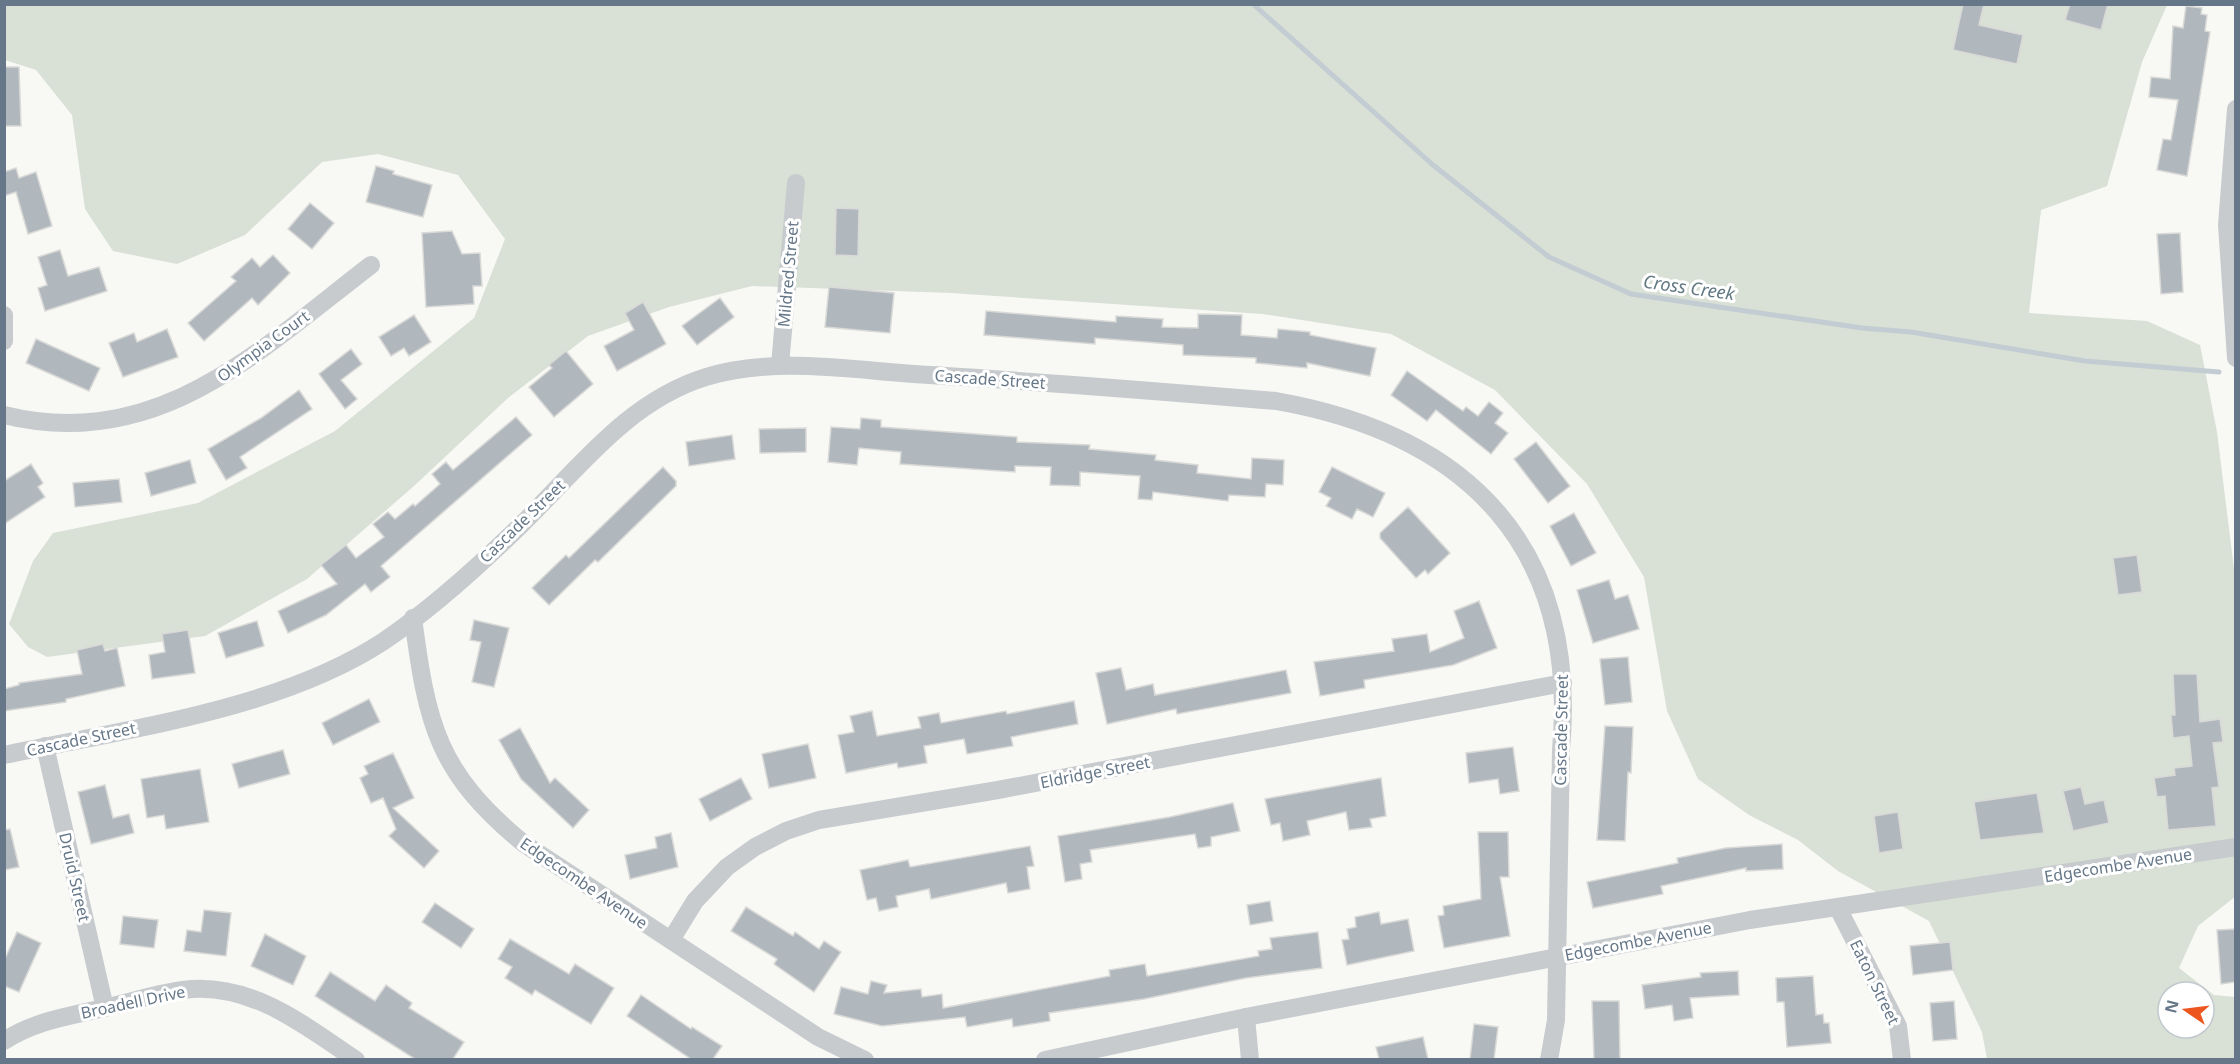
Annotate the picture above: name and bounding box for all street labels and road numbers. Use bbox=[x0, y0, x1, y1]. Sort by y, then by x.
street label: Mildred Street bbox=[772, 220, 804, 328]
street label: Olympia Court bbox=[212, 305, 314, 387]
street label: Cascade Street bbox=[934, 364, 1046, 394]
street label: Cascade Street bbox=[474, 474, 570, 568]
street label: Cascade Street bbox=[1549, 674, 1573, 786]
street label: Cascade Street bbox=[24, 717, 138, 761]
street label: Eldridge Street bbox=[1038, 751, 1152, 793]
street label: Druid Street bbox=[54, 830, 96, 924]
street label: Edgecombe Avenue bbox=[516, 832, 652, 934]
street label: Edgecombe Avenue bbox=[2043, 842, 2193, 888]
street label: Edgecombe Avenue bbox=[1563, 916, 1713, 966]
street label: Eaton Street bbox=[1845, 936, 1905, 1028]
street label: Broadell Drive bbox=[79, 980, 187, 1024]

